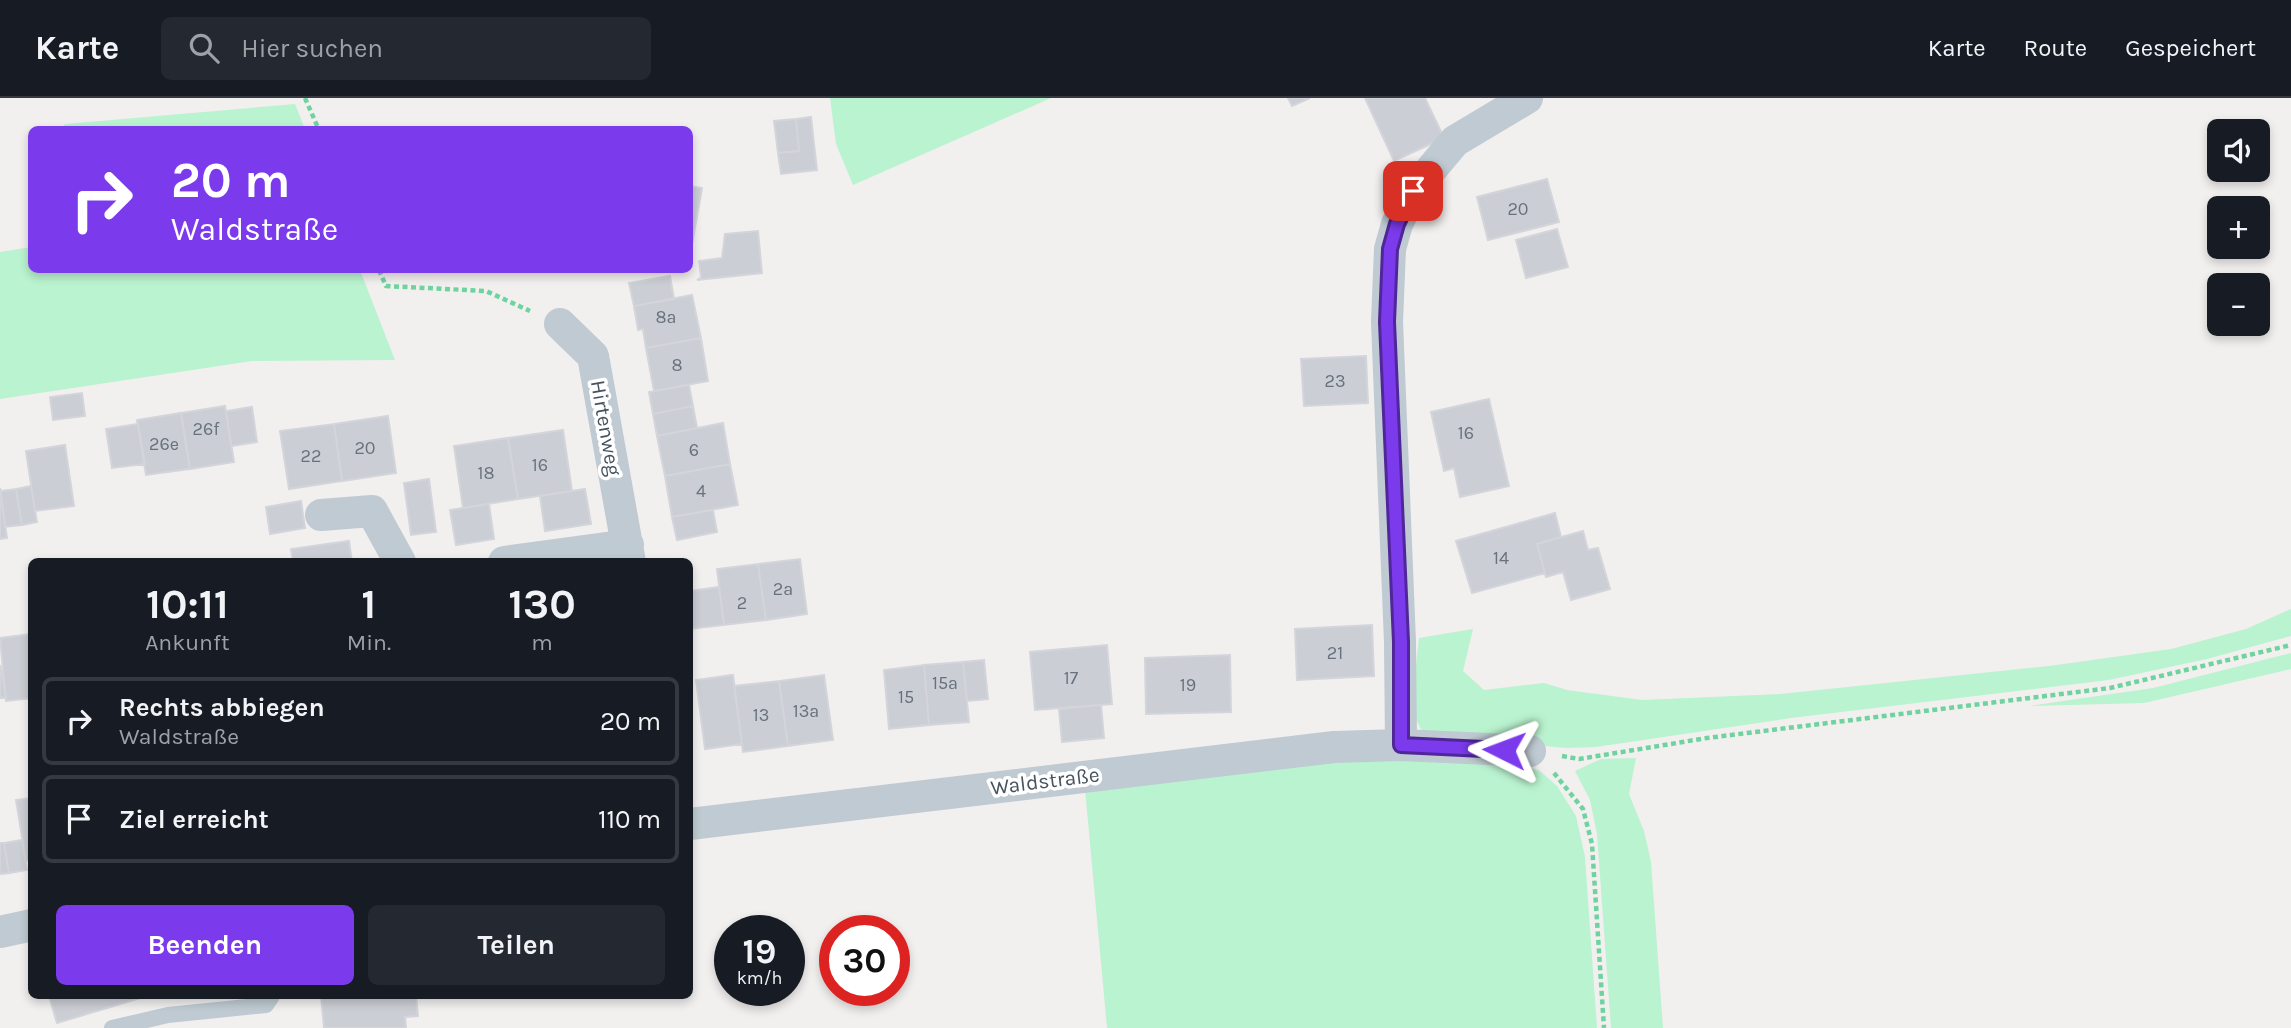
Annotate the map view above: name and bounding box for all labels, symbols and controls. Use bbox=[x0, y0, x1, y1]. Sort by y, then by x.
search box bbox=[161, 17, 651, 80]
text: Karte bbox=[35, 29, 119, 67]
icon: search bbox=[185, 29, 223, 67]
text: Hier suchen bbox=[241, 33, 383, 64]
text: Karte bbox=[1928, 34, 1986, 62]
text: Route bbox=[2024, 34, 2087, 62]
text: Gespeichert bbox=[2125, 34, 2256, 62]
map controls bbox=[2207, 119, 2270, 336]
button: sound bbox=[2207, 119, 2270, 182]
text: 20 m bbox=[171, 152, 291, 209]
icon: right bbox=[56, 154, 147, 245]
pin bbox=[1383, 161, 1443, 221]
icon: arrive bbox=[1394, 172, 1432, 210]
button: + bbox=[2207, 196, 2270, 259]
house number: 20 bbox=[1507, 198, 1529, 220]
text: Waldstraße bbox=[171, 211, 338, 248]
button: − bbox=[2207, 273, 2270, 336]
house number: 8a bbox=[656, 306, 676, 328]
house number: 8 bbox=[671, 354, 683, 376]
house number: 23 bbox=[1324, 370, 1346, 392]
street label: Hirtenweg bbox=[586, 378, 626, 478]
house number: 26f bbox=[193, 418, 220, 440]
house number: 16 bbox=[1458, 422, 1474, 444]
house number: 26e bbox=[149, 433, 179, 455]
house number: 20 bbox=[354, 437, 376, 459]
house number: 6 bbox=[689, 439, 699, 461]
house number: 22 bbox=[301, 445, 321, 467]
house number: 16 bbox=[532, 454, 548, 476]
house number: 18 bbox=[477, 462, 495, 484]
house number: 4 bbox=[696, 480, 706, 502]
house number: 14 bbox=[1493, 547, 1509, 569]
house number: 2a bbox=[773, 578, 793, 600]
text: 10:11 bbox=[146, 579, 229, 629]
text: 1 bbox=[361, 579, 376, 629]
text: 130 bbox=[508, 579, 576, 629]
house number: 2 bbox=[737, 592, 747, 614]
text: Ankunft bbox=[145, 629, 230, 656]
text: Min. bbox=[347, 629, 391, 656]
text: m bbox=[531, 629, 553, 656]
house number: 21 bbox=[1327, 642, 1343, 664]
house number: 17 bbox=[1064, 667, 1079, 689]
house number: 15a bbox=[932, 672, 958, 694]
house number: 19 bbox=[1180, 674, 1196, 696]
house number: 15 bbox=[898, 686, 914, 708]
text: Rechts abbiegen bbox=[119, 692, 325, 723]
house number: 13a bbox=[793, 700, 819, 722]
icon: right bbox=[60, 702, 98, 740]
house number: 13 bbox=[753, 704, 769, 726]
text: 20 m bbox=[600, 706, 661, 737]
position arrow bbox=[1467, 713, 1541, 787]
text: Waldstraße bbox=[119, 723, 239, 750]
street label: Waldstraße bbox=[989, 762, 1101, 800]
icon: arrive bbox=[60, 800, 98, 838]
text: Ziel erreicht bbox=[119, 804, 269, 835]
text: 110 m bbox=[598, 804, 661, 835]
button: Beenden bbox=[56, 905, 354, 985]
button: Teilen bbox=[368, 905, 665, 985]
speed limit sign: 30 bbox=[819, 915, 910, 1006]
text: 19 bbox=[743, 931, 776, 972]
text: km/h bbox=[737, 967, 782, 989]

